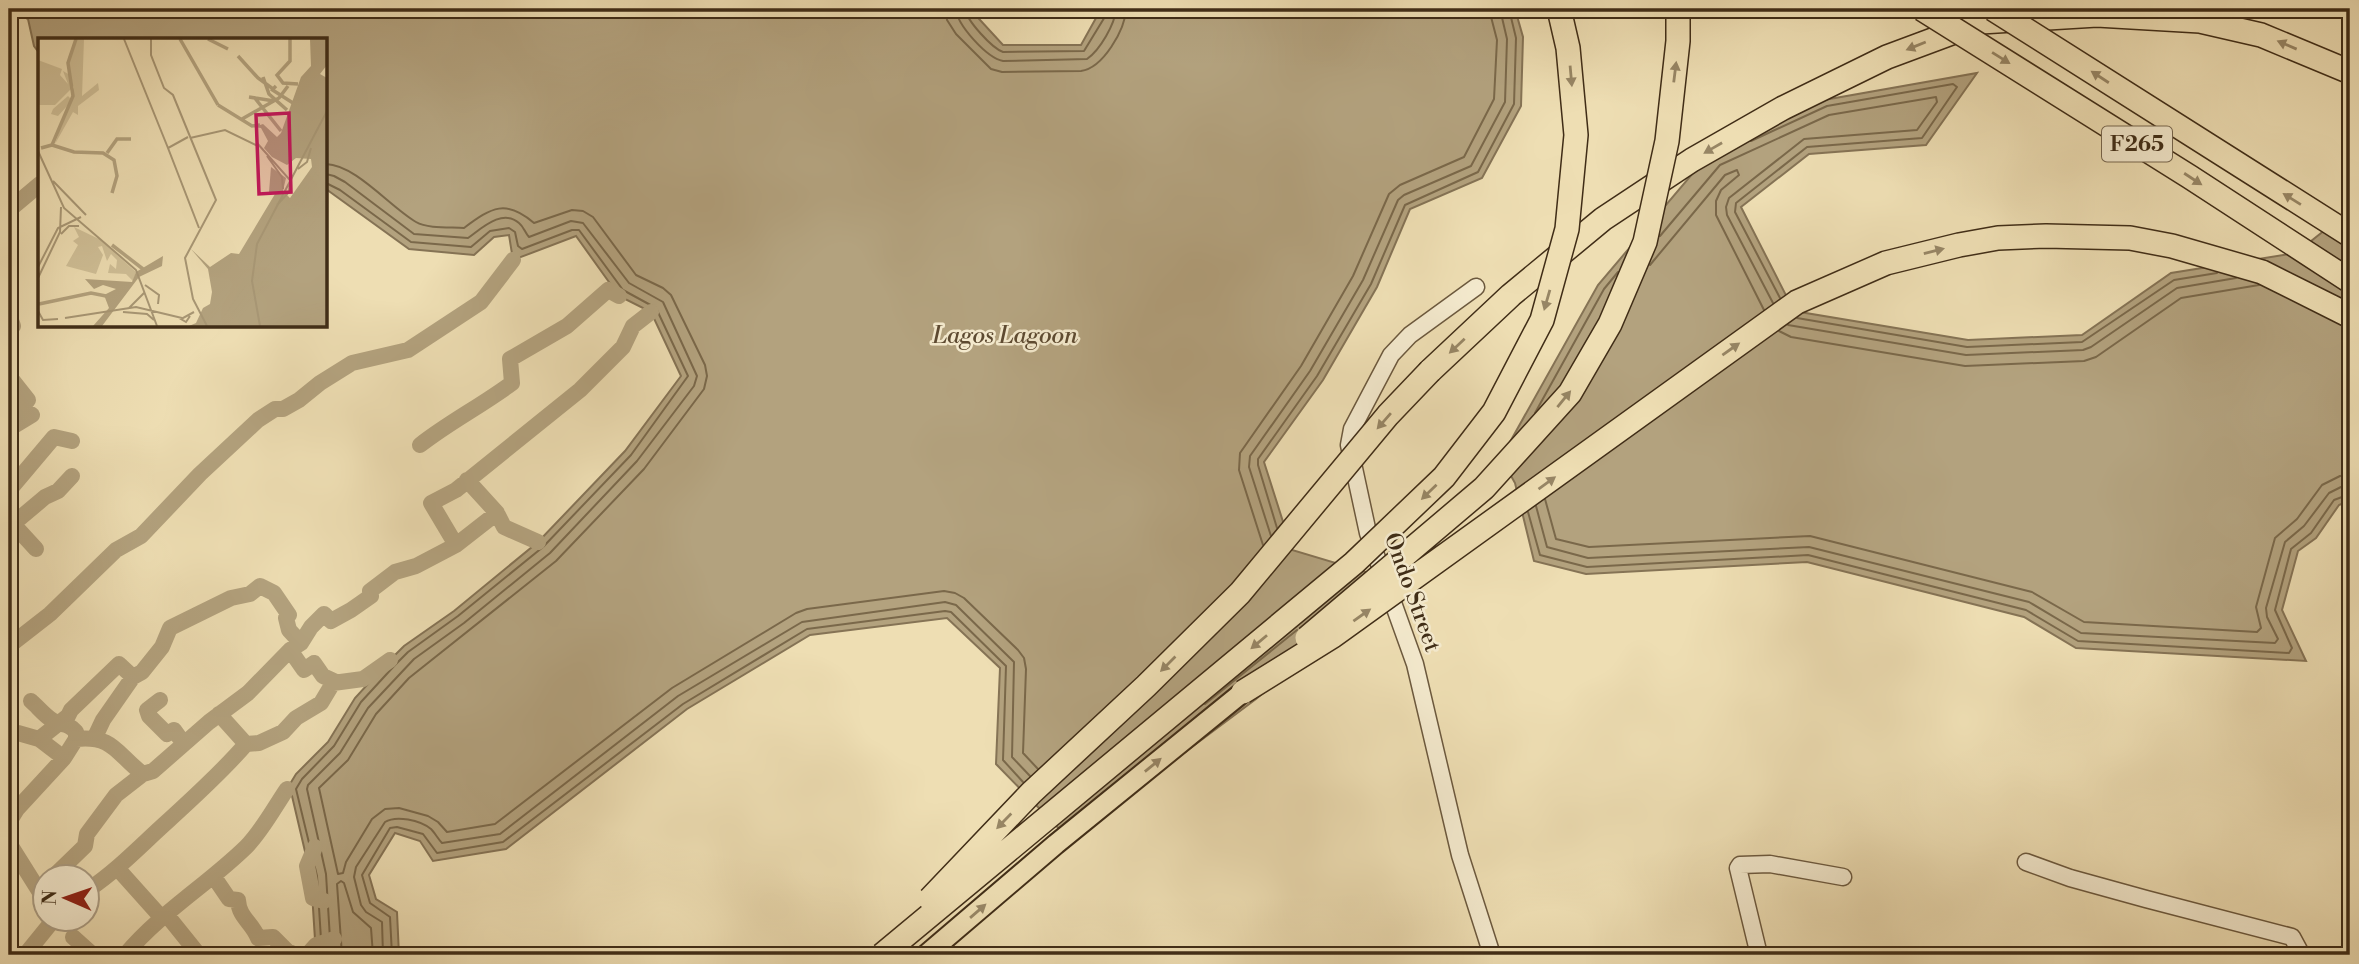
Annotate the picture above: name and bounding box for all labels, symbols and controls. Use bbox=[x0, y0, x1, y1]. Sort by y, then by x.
inset map bbox=[38, 38, 327, 327]
one-way arrow bbox=[1906, 40, 1927, 51]
one-way arrow bbox=[2277, 40, 2298, 51]
one-way arrow bbox=[1991, 52, 2010, 65]
one-way arrow bbox=[1669, 61, 1680, 83]
one-way arrow bbox=[1565, 65, 1576, 87]
one-way arrow bbox=[2090, 71, 2110, 84]
road number: F265 bbox=[2102, 127, 2172, 162]
one-way arrow bbox=[1704, 142, 1723, 154]
one-way arrow bbox=[2184, 173, 2203, 186]
one-way arrow bbox=[2283, 192, 2302, 205]
one-way arrow bbox=[1923, 245, 1945, 256]
one-way arrow bbox=[1542, 290, 1552, 311]
water label: Lagos Lagoon bbox=[931, 321, 1078, 351]
one-way arrow bbox=[1448, 338, 1465, 355]
one-way arrow bbox=[1722, 342, 1740, 356]
one-way arrow bbox=[1557, 391, 1572, 409]
one-way arrow bbox=[1376, 412, 1392, 430]
one-way arrow bbox=[1538, 476, 1556, 490]
one-way arrow bbox=[1421, 483, 1438, 499]
street label: Ondo Street bbox=[1378, 529, 1447, 656]
one-way arrow bbox=[1353, 608, 1371, 622]
one-way arrow bbox=[1250, 635, 1268, 650]
one-way arrow bbox=[1160, 656, 1177, 673]
one-way arrow bbox=[1144, 758, 1161, 773]
one-way arrow bbox=[996, 813, 1012, 830]
north arrow bbox=[32, 862, 102, 932]
text: N bbox=[38, 890, 62, 905]
one-way arrow bbox=[969, 903, 987, 919]

